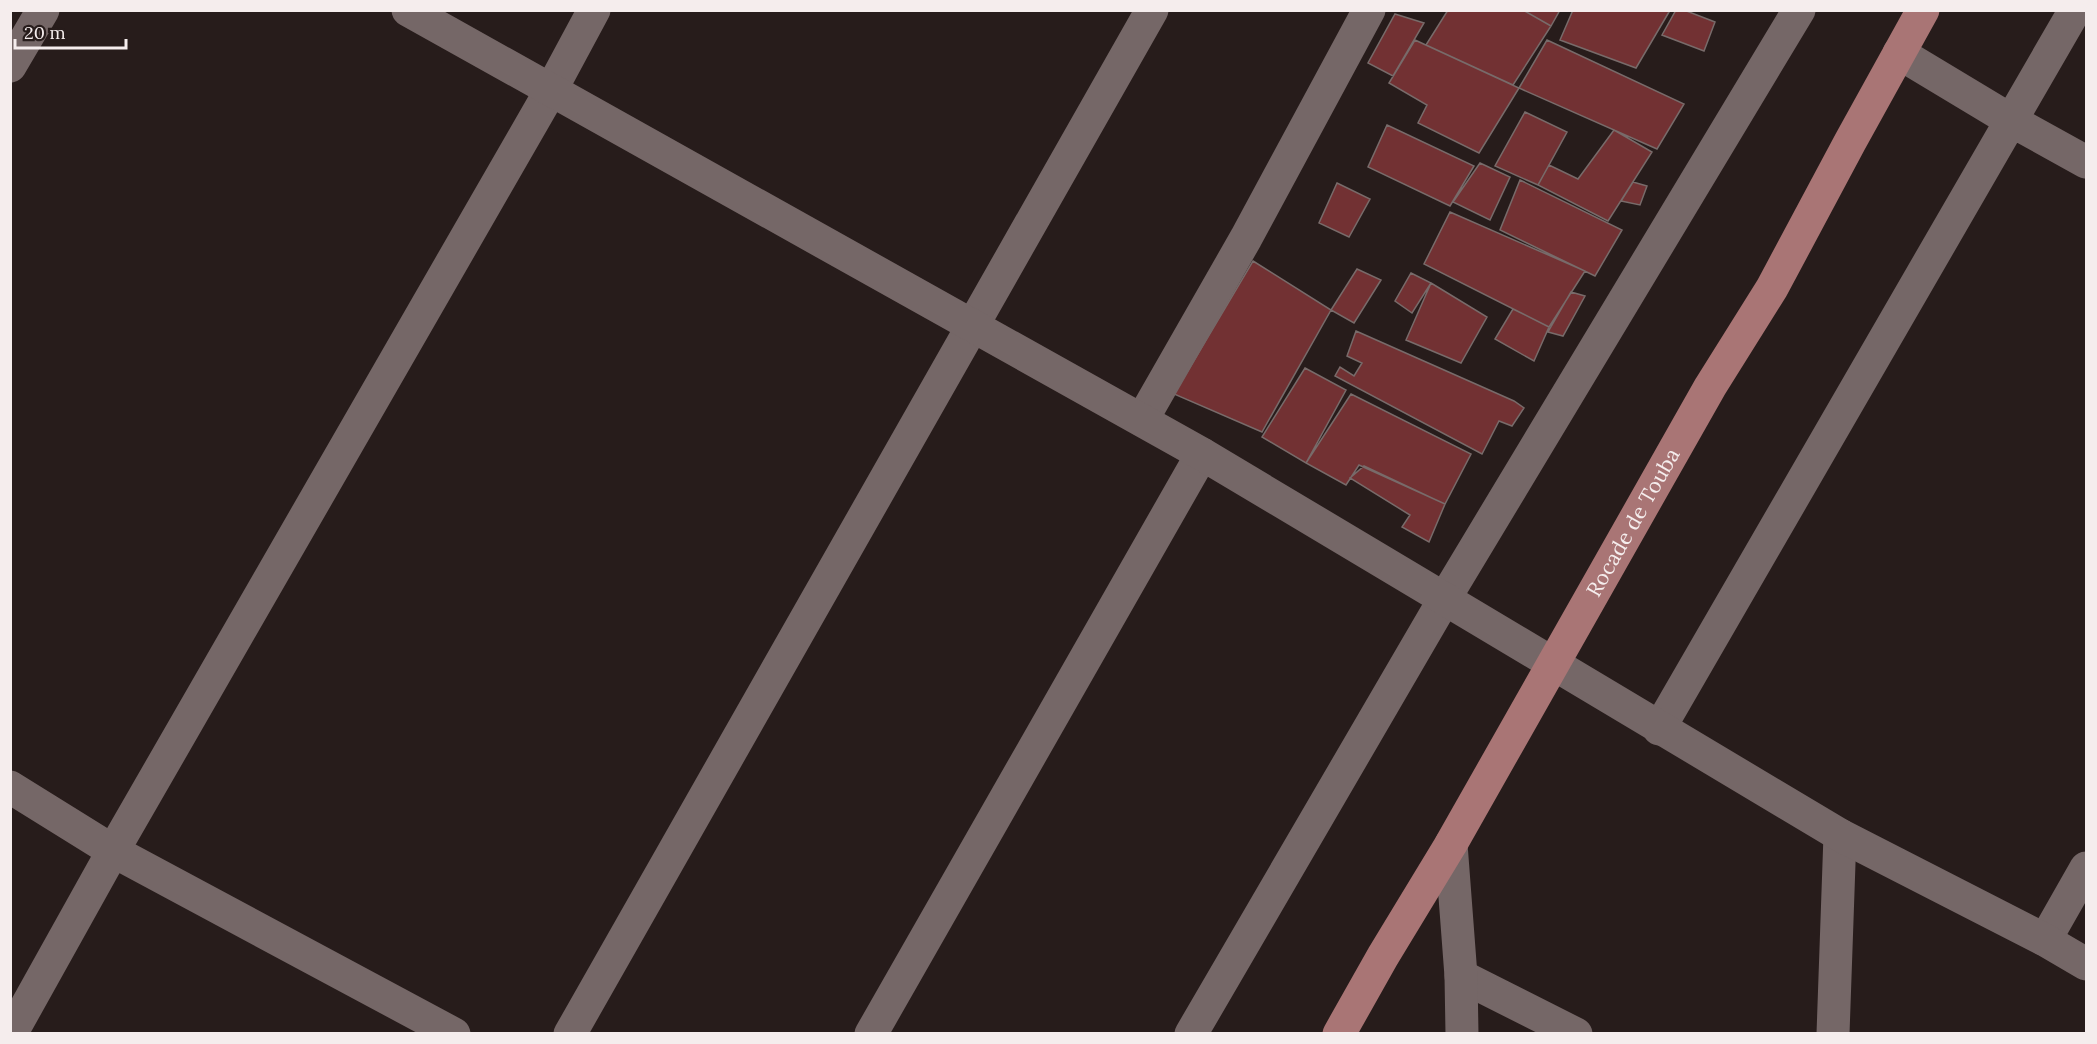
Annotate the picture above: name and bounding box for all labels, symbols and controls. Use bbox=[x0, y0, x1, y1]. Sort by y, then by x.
scale bar bbox=[15, 12, 126, 50]
text: 20 m bbox=[24, 21, 66, 44]
street label: Rocade de Touba bbox=[1580, 443, 1686, 602]

